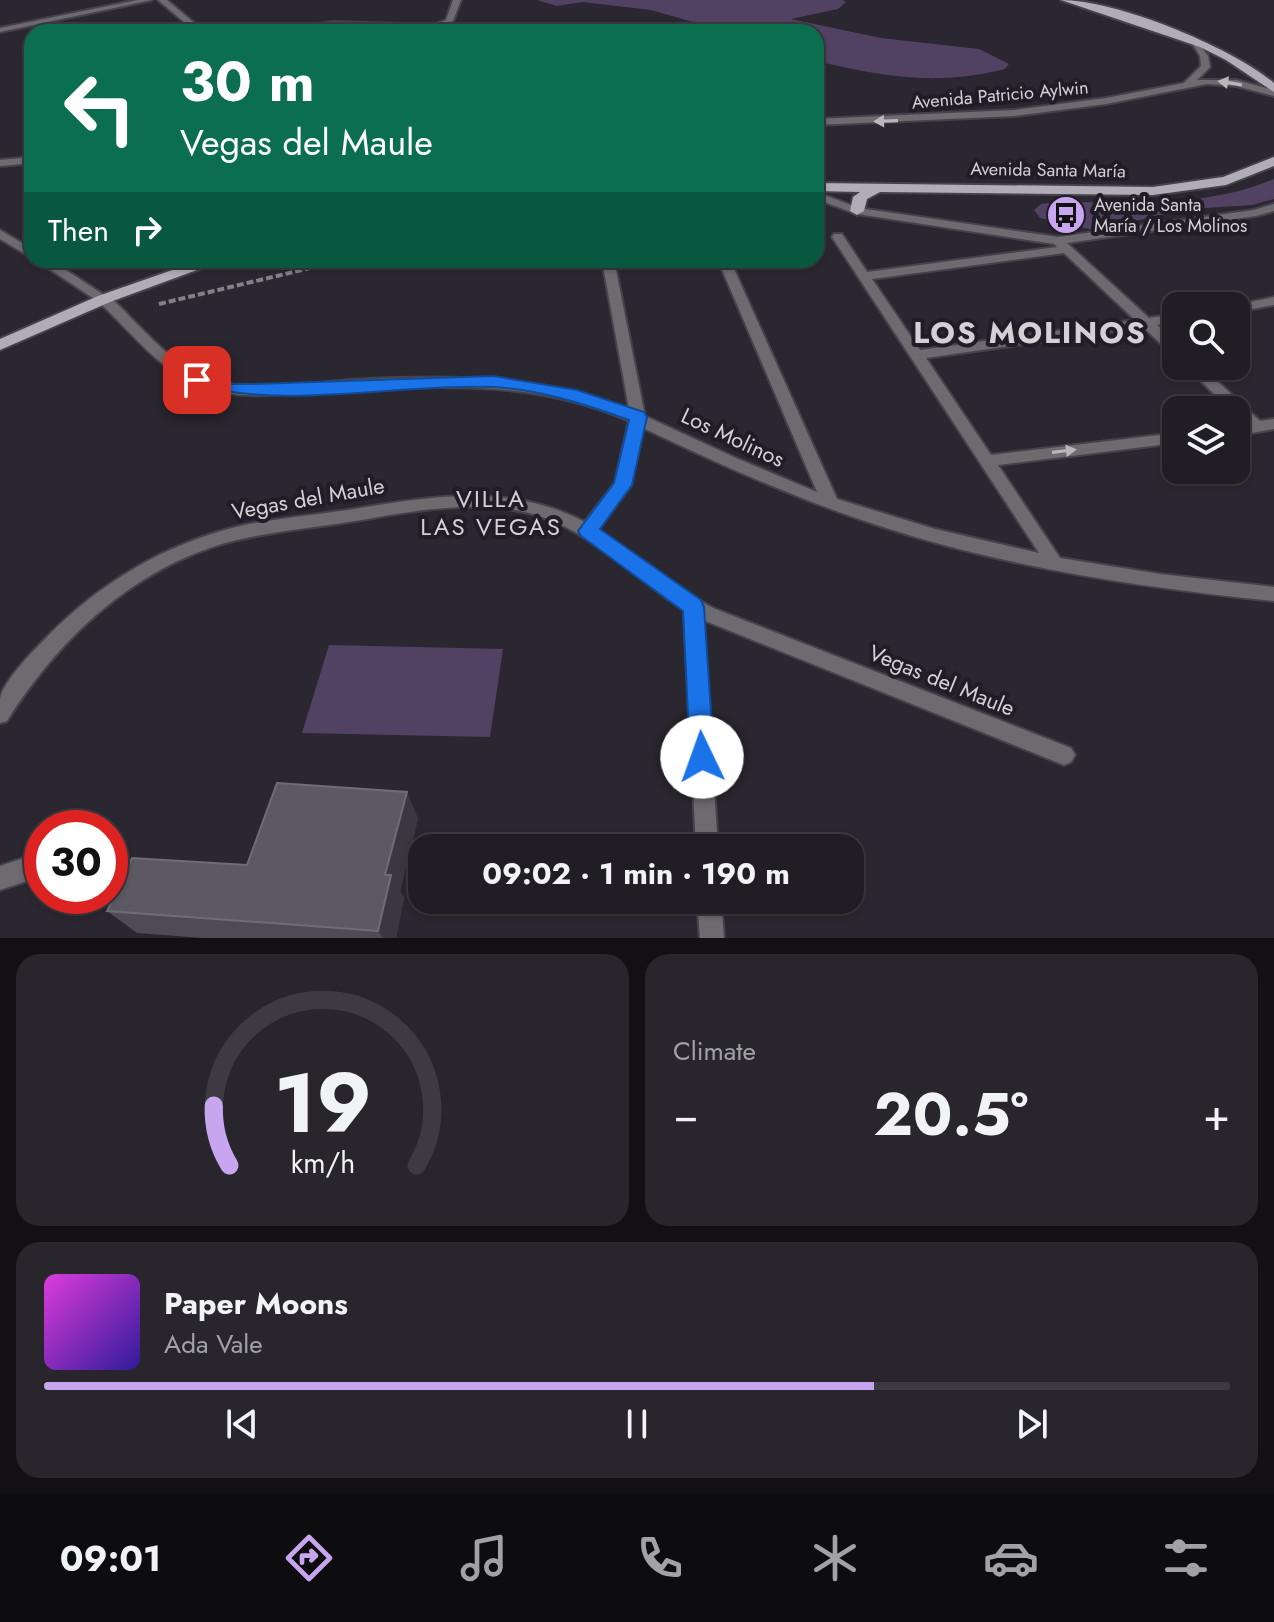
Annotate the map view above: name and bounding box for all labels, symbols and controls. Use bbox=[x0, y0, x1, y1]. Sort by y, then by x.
text: 30 m bbox=[180, 41, 315, 122]
icon: left bbox=[48, 56, 152, 160]
street label: Avenida Patricio Aylwin bbox=[910, 74, 1090, 116]
one-way arrow bbox=[1217, 76, 1242, 89]
one-way arrow bbox=[873, 114, 898, 127]
text: Vegas del Maule bbox=[180, 116, 433, 168]
street label: Avenida Santa María bbox=[970, 156, 1126, 184]
place label: Avenida Santa María / Los Molinos bbox=[1094, 192, 1247, 239]
bus stop icon: Avenida Santa María / Los Molinos bbox=[1045, 194, 1087, 236]
icon: right bbox=[125, 208, 169, 252]
text: Then bbox=[48, 209, 109, 252]
map controls bbox=[1162, 292, 1250, 484]
button: search bbox=[1162, 292, 1250, 380]
district label: LOS MOLINOS bbox=[913, 311, 1147, 354]
pin bbox=[163, 346, 231, 414]
icon: arrive bbox=[175, 358, 219, 402]
button: layers bbox=[1162, 396, 1250, 484]
street label: Los Molinos bbox=[676, 399, 790, 475]
one-way arrow bbox=[1052, 445, 1077, 458]
street label: Vegas del Maule bbox=[229, 469, 387, 527]
district label: VILLA LAS VEGAS bbox=[420, 481, 562, 544]
street label: Vegas del Maule bbox=[864, 636, 1020, 724]
position arrow bbox=[660, 715, 744, 799]
speed limit sign: 30 bbox=[24, 810, 128, 914]
text: 09:02 · 1 min · 190 m bbox=[482, 852, 790, 895]
text: Climate bbox=[673, 1032, 756, 1070]
text: 19 bbox=[274, 1043, 371, 1163]
text: 20.5° bbox=[873, 1071, 1028, 1158]
text: − bbox=[673, 1083, 699, 1147]
text: + bbox=[1203, 1083, 1230, 1147]
text: km/h bbox=[290, 1142, 355, 1184]
text: Paper Moons bbox=[164, 1282, 348, 1325]
text: Ada Vale bbox=[164, 1325, 263, 1363]
icon: previous bbox=[220, 1402, 264, 1446]
icon: pause bbox=[615, 1402, 659, 1446]
icon: next bbox=[1010, 1402, 1054, 1446]
icon: directions bbox=[281, 1530, 337, 1586]
icon: music bbox=[456, 1530, 512, 1586]
icon: phone bbox=[632, 1530, 688, 1586]
icon: climate bbox=[807, 1530, 863, 1586]
icon: car bbox=[983, 1530, 1039, 1586]
icon: filters bbox=[1158, 1530, 1214, 1586]
text: 09:01 bbox=[60, 1532, 161, 1584]

